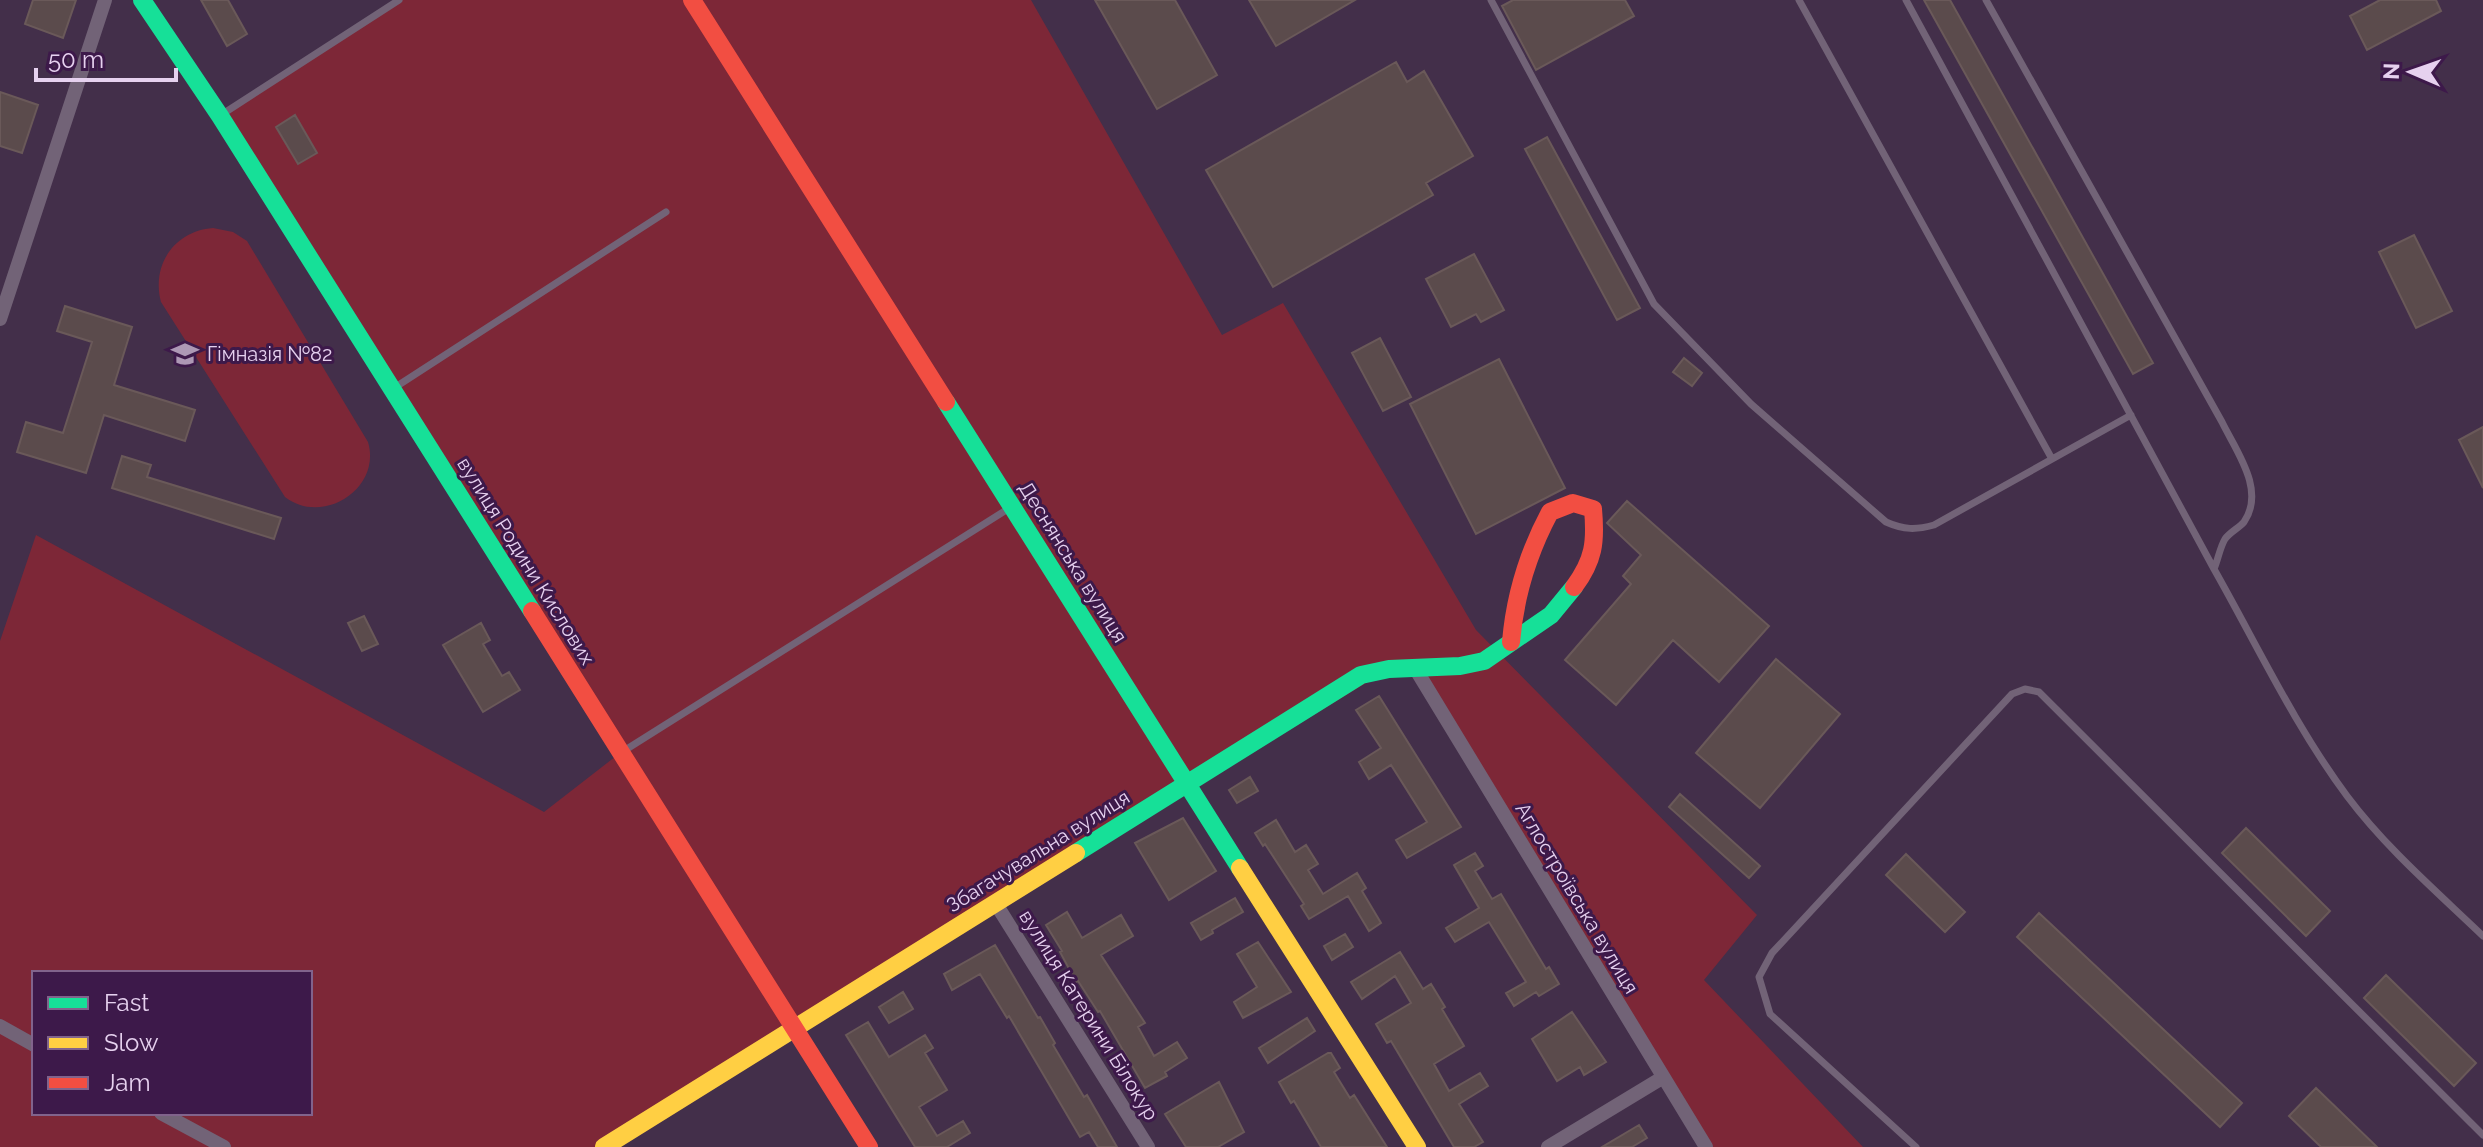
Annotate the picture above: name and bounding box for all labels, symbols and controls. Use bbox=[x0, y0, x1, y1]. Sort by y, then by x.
scale bar bbox=[36, 32, 176, 82]
north arrow bbox=[2371, 32, 2451, 112]
text: 50 m bbox=[48, 45, 104, 74]
text: N bbox=[2378, 62, 2404, 80]
school or university icon: Гімназія №82 bbox=[170, 339, 200, 369]
place label: Гімназія №82 bbox=[207, 342, 332, 366]
street label: вулиця Родини Кислових bbox=[452, 453, 600, 669]
street label: Деснянська вулиця bbox=[1014, 477, 1132, 647]
street label: Збагачувальна вулиця bbox=[942, 785, 1134, 917]
street label: Аглостроївська вулиця bbox=[1510, 798, 1644, 998]
street label: вулиця Катерини Білокур bbox=[1014, 905, 1164, 1125]
legend bbox=[32, 971, 312, 1115]
text: Fast bbox=[104, 988, 149, 1017]
text: Slow bbox=[104, 1028, 159, 1057]
text: Jam bbox=[104, 1068, 150, 1097]

